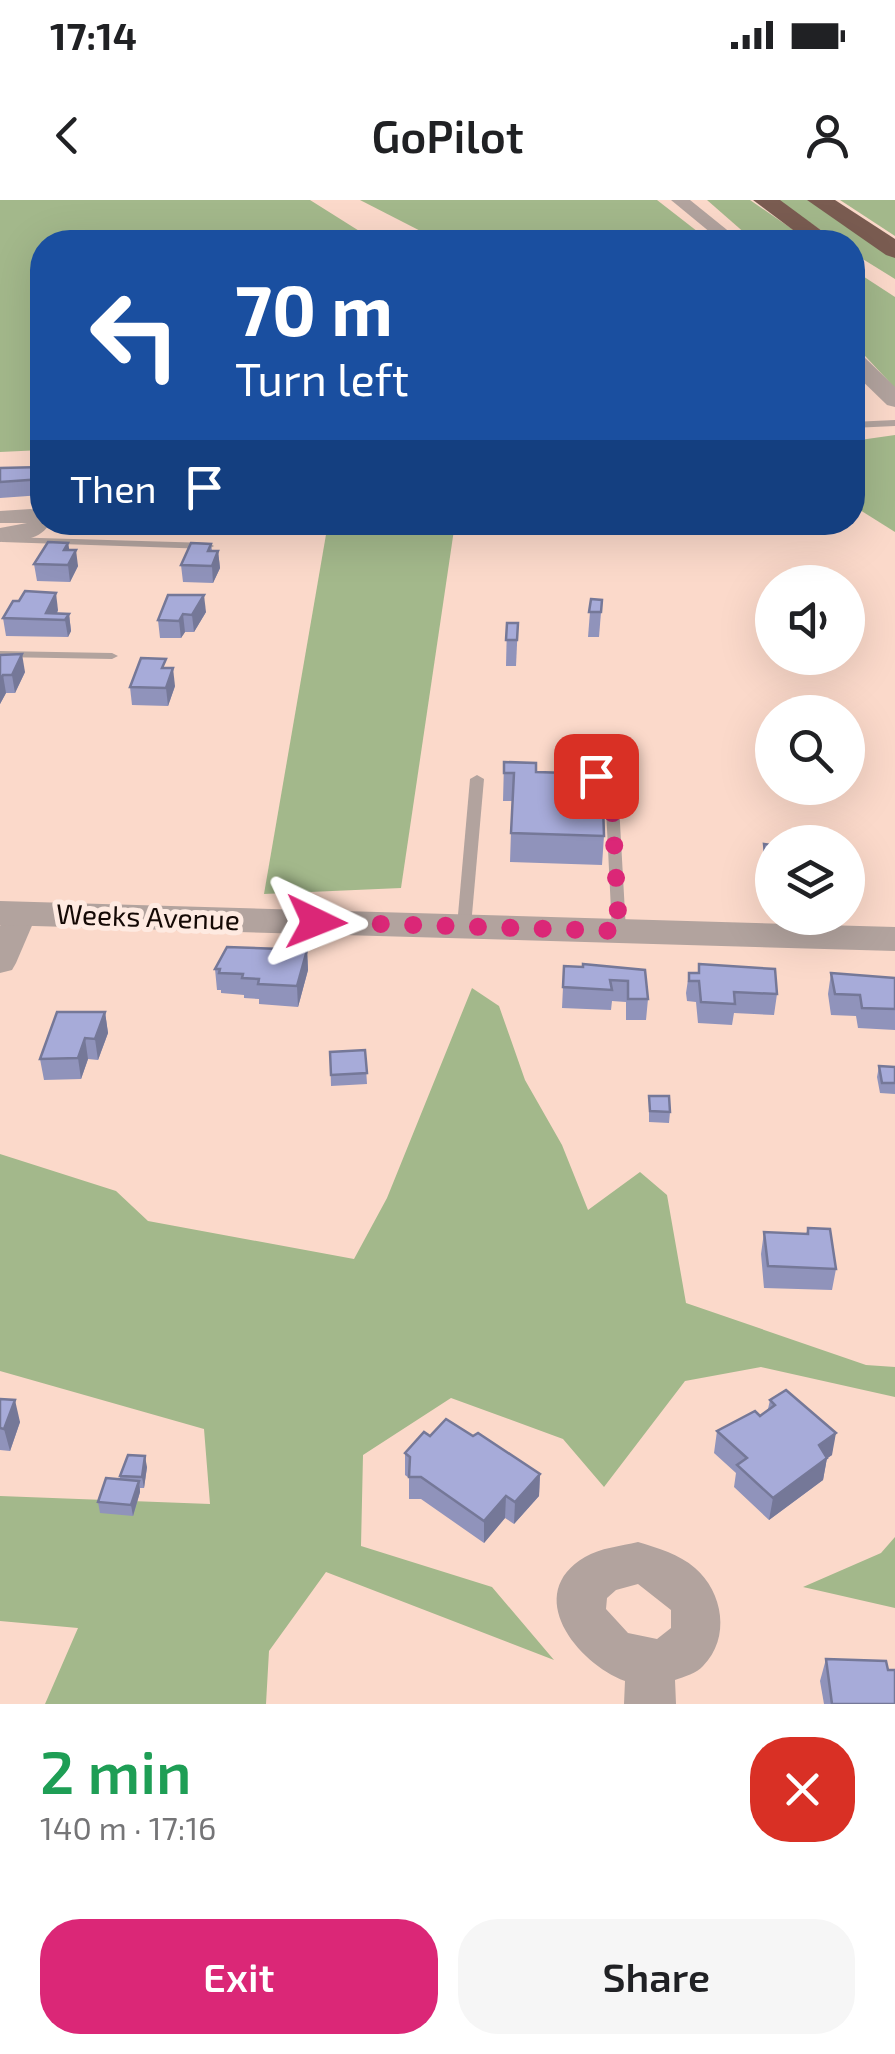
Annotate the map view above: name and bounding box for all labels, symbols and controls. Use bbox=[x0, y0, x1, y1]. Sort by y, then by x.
text: 17:14 bbox=[50, 12, 137, 58]
icon: back bbox=[40, 108, 95, 163]
text: GoPilot bbox=[371, 108, 524, 162]
icon: person bbox=[800, 108, 855, 163]
text: 70 m bbox=[235, 266, 393, 350]
icon: left bbox=[70, 270, 200, 400]
text: Turn left bbox=[235, 351, 409, 405]
icon: arrive bbox=[177, 460, 232, 515]
text: Then bbox=[70, 465, 157, 511]
map controls bbox=[755, 565, 865, 935]
button: sound bbox=[755, 565, 865, 675]
button: search bbox=[755, 695, 865, 805]
pin bbox=[554, 734, 639, 819]
icon: arrive bbox=[569, 749, 624, 804]
button: layers bbox=[755, 825, 865, 935]
position arrow bbox=[264, 870, 368, 974]
street label: Weeks Avenue bbox=[55, 896, 241, 936]
text: 2 min bbox=[40, 1734, 192, 1806]
button: close bbox=[750, 1737, 855, 1842]
text: 140 m · 17:16 bbox=[40, 1808, 216, 1846]
button: Exit bbox=[40, 1919, 438, 2034]
button: Share bbox=[458, 1919, 855, 2034]

